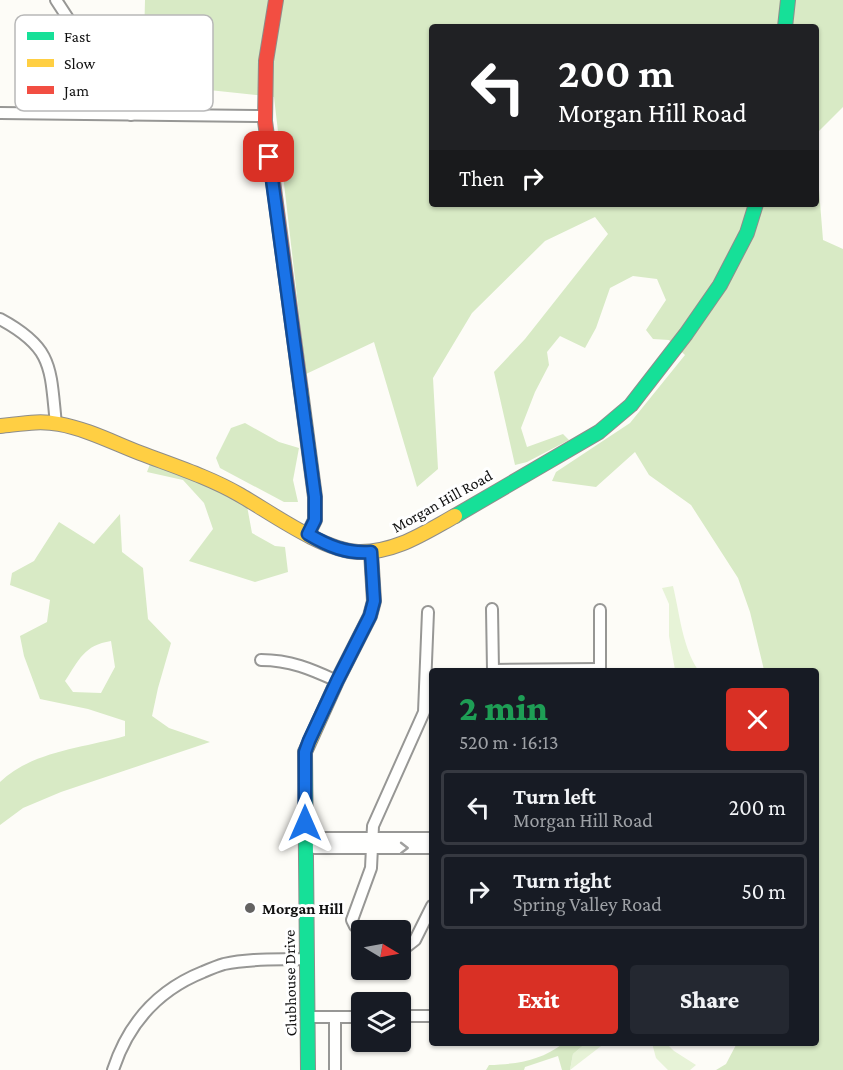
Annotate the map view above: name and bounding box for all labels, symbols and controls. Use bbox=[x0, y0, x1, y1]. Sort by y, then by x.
legend bbox=[15, 15, 213, 111]
text: Fast bbox=[64, 28, 91, 45]
icon: left bbox=[459, 48, 537, 126]
text: 200 m bbox=[558, 49, 674, 96]
text: Slow bbox=[64, 55, 96, 72]
text: Jam bbox=[62, 82, 89, 100]
text: Morgan Hill Road bbox=[558, 98, 747, 128]
pin bbox=[243, 131, 294, 182]
icon: arrive bbox=[252, 140, 285, 173]
icon: right bbox=[516, 162, 549, 195]
text: Then bbox=[459, 166, 504, 191]
street label: Morgan Hill Road bbox=[389, 466, 496, 536]
text: 2 min bbox=[459, 688, 548, 728]
button: close bbox=[726, 688, 789, 751]
text: 520 m · 16:13 bbox=[459, 731, 558, 753]
text: Turn left bbox=[513, 784, 596, 809]
position arrow bbox=[273, 791, 337, 855]
icon: left bbox=[462, 791, 495, 824]
text: 200 m bbox=[729, 795, 786, 820]
text: Morgan Hill Road bbox=[513, 809, 653, 831]
one-way arrow bbox=[399, 842, 408, 854]
text: Turn right bbox=[513, 868, 611, 893]
icon: right bbox=[462, 875, 495, 908]
text: 50 m bbox=[741, 879, 786, 904]
text: Spring Valley Road bbox=[513, 893, 662, 915]
place label: Morgan Hill bbox=[262, 900, 344, 917]
marker: Morgan Hill bbox=[243, 901, 257, 915]
north arrow bbox=[351, 920, 411, 980]
map controls bbox=[351, 920, 411, 1052]
street label: Clubhouse Drive bbox=[281, 930, 299, 1036]
button: Exit bbox=[459, 965, 618, 1034]
button: Share bbox=[630, 965, 789, 1034]
button: layers bbox=[351, 992, 411, 1052]

